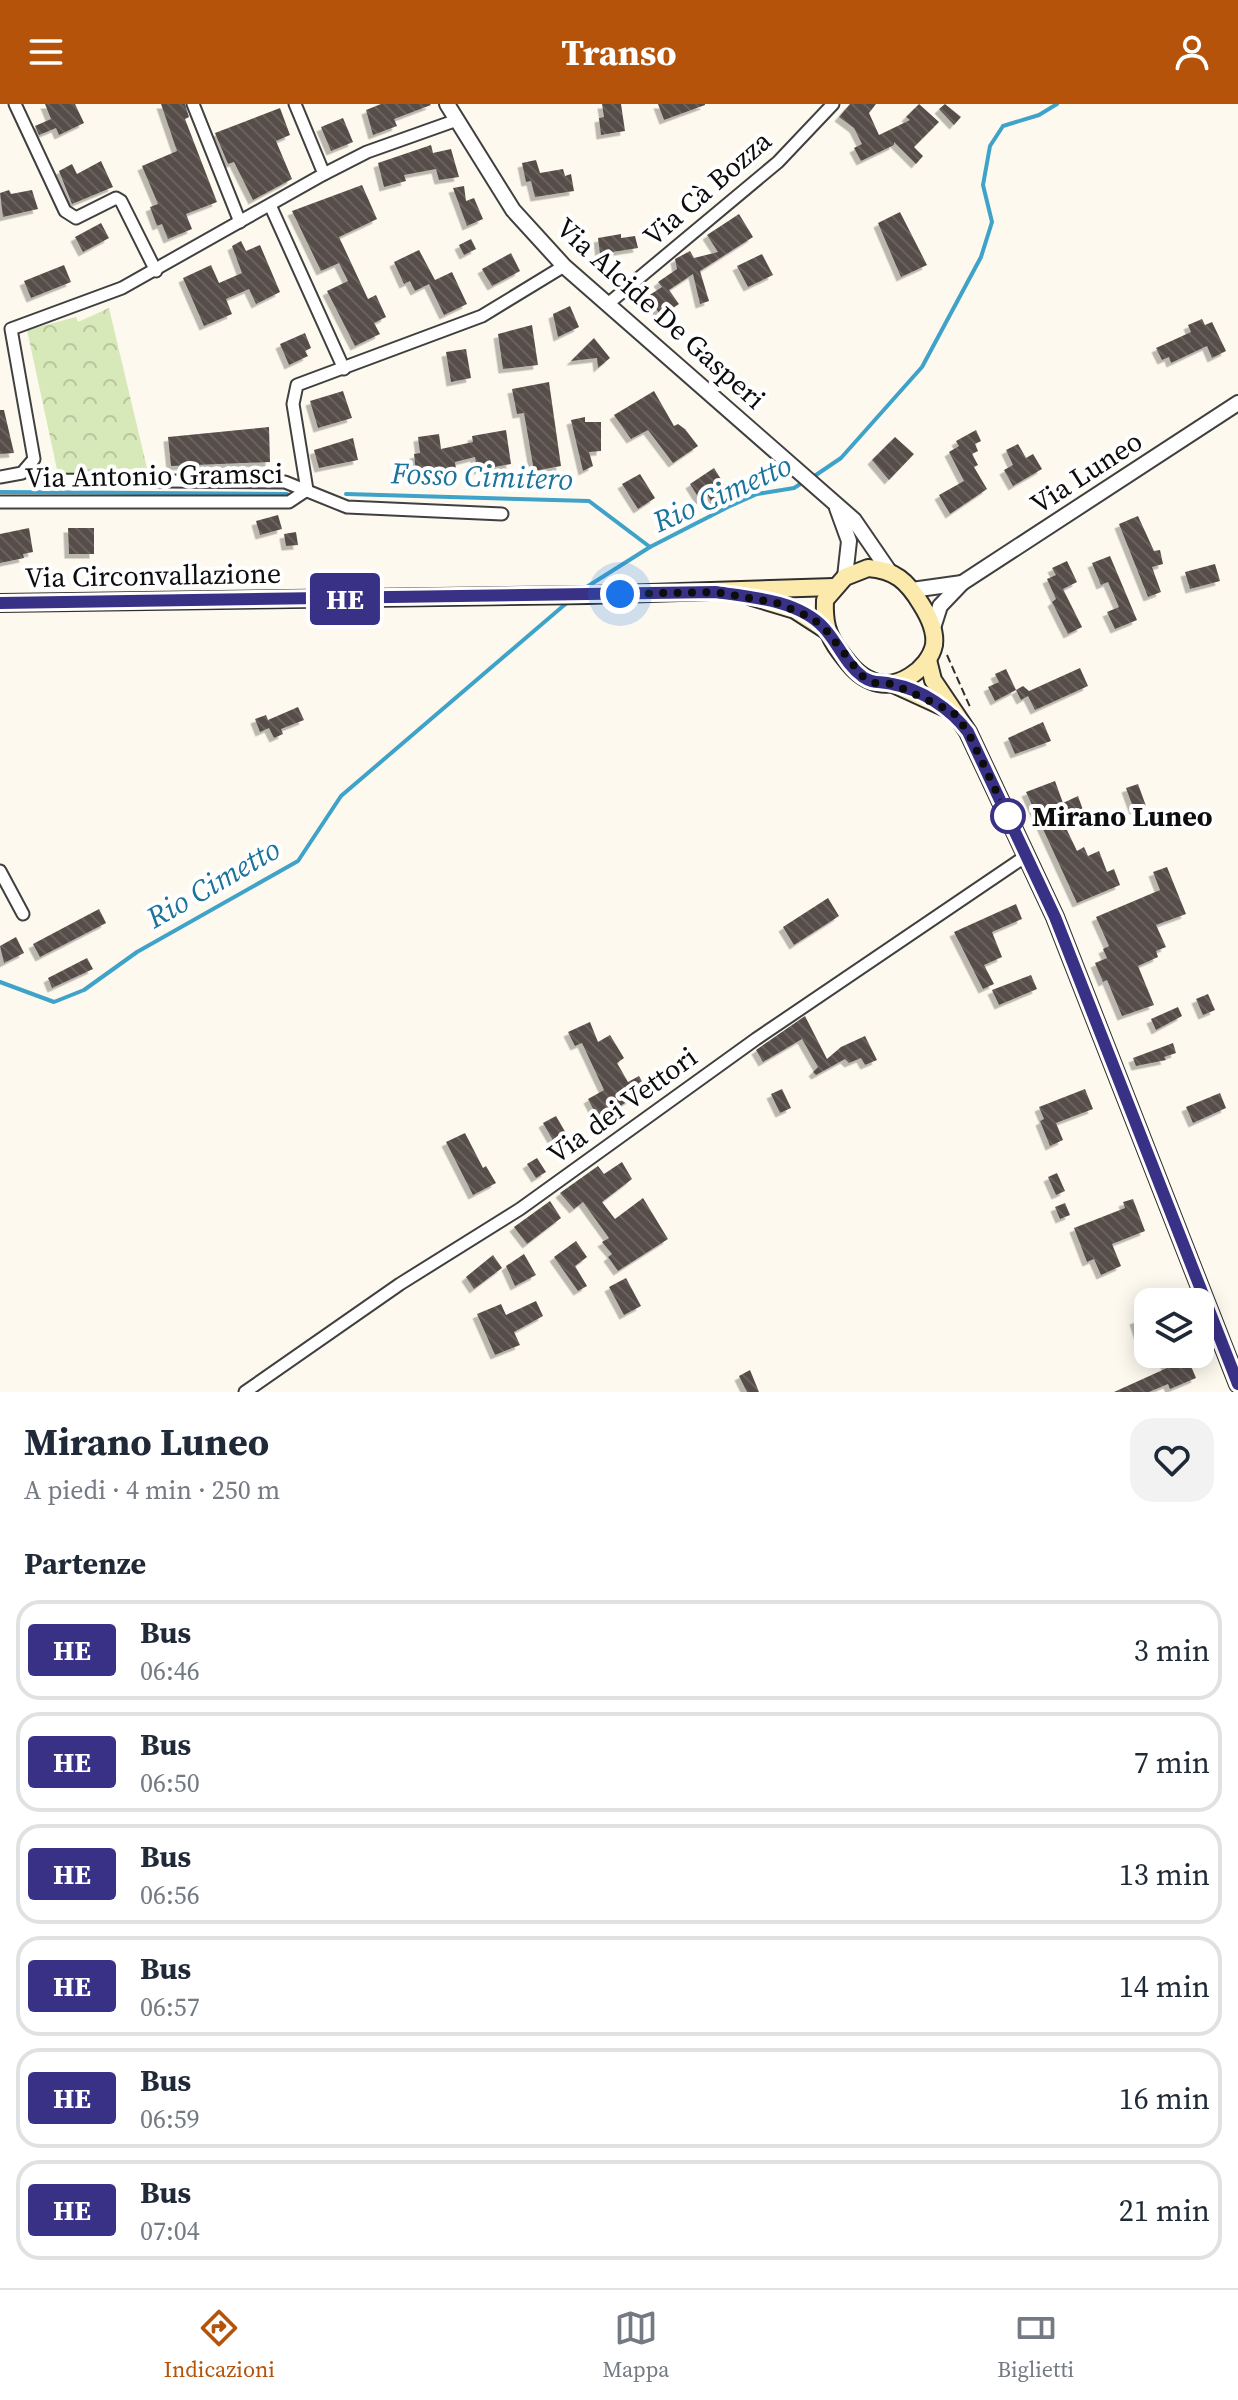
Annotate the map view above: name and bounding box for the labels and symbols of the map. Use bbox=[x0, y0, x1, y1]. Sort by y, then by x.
street label: Via Cà Bozza bbox=[635, 121, 780, 254]
street label: Via Alcide De Gasperi bbox=[548, 209, 774, 417]
street label: Via Luneo bbox=[1023, 422, 1149, 522]
water label: Rio Cimetto bbox=[645, 444, 798, 542]
water label: Fosso Cimitero bbox=[389, 452, 574, 500]
street label: Via Antonio Gramsci bbox=[24, 454, 284, 496]
street label: Via Circonvallazione bbox=[25, 554, 281, 596]
line badge: HE bbox=[309, 573, 381, 625]
your location bbox=[600, 574, 640, 614]
place label: Mirano Luneo bbox=[1032, 797, 1213, 835]
marker: Mirano Luneo bbox=[991, 799, 1025, 833]
water label: Rio Cimetto bbox=[138, 828, 287, 938]
street label: Via dei Vettori bbox=[539, 1038, 705, 1172]

